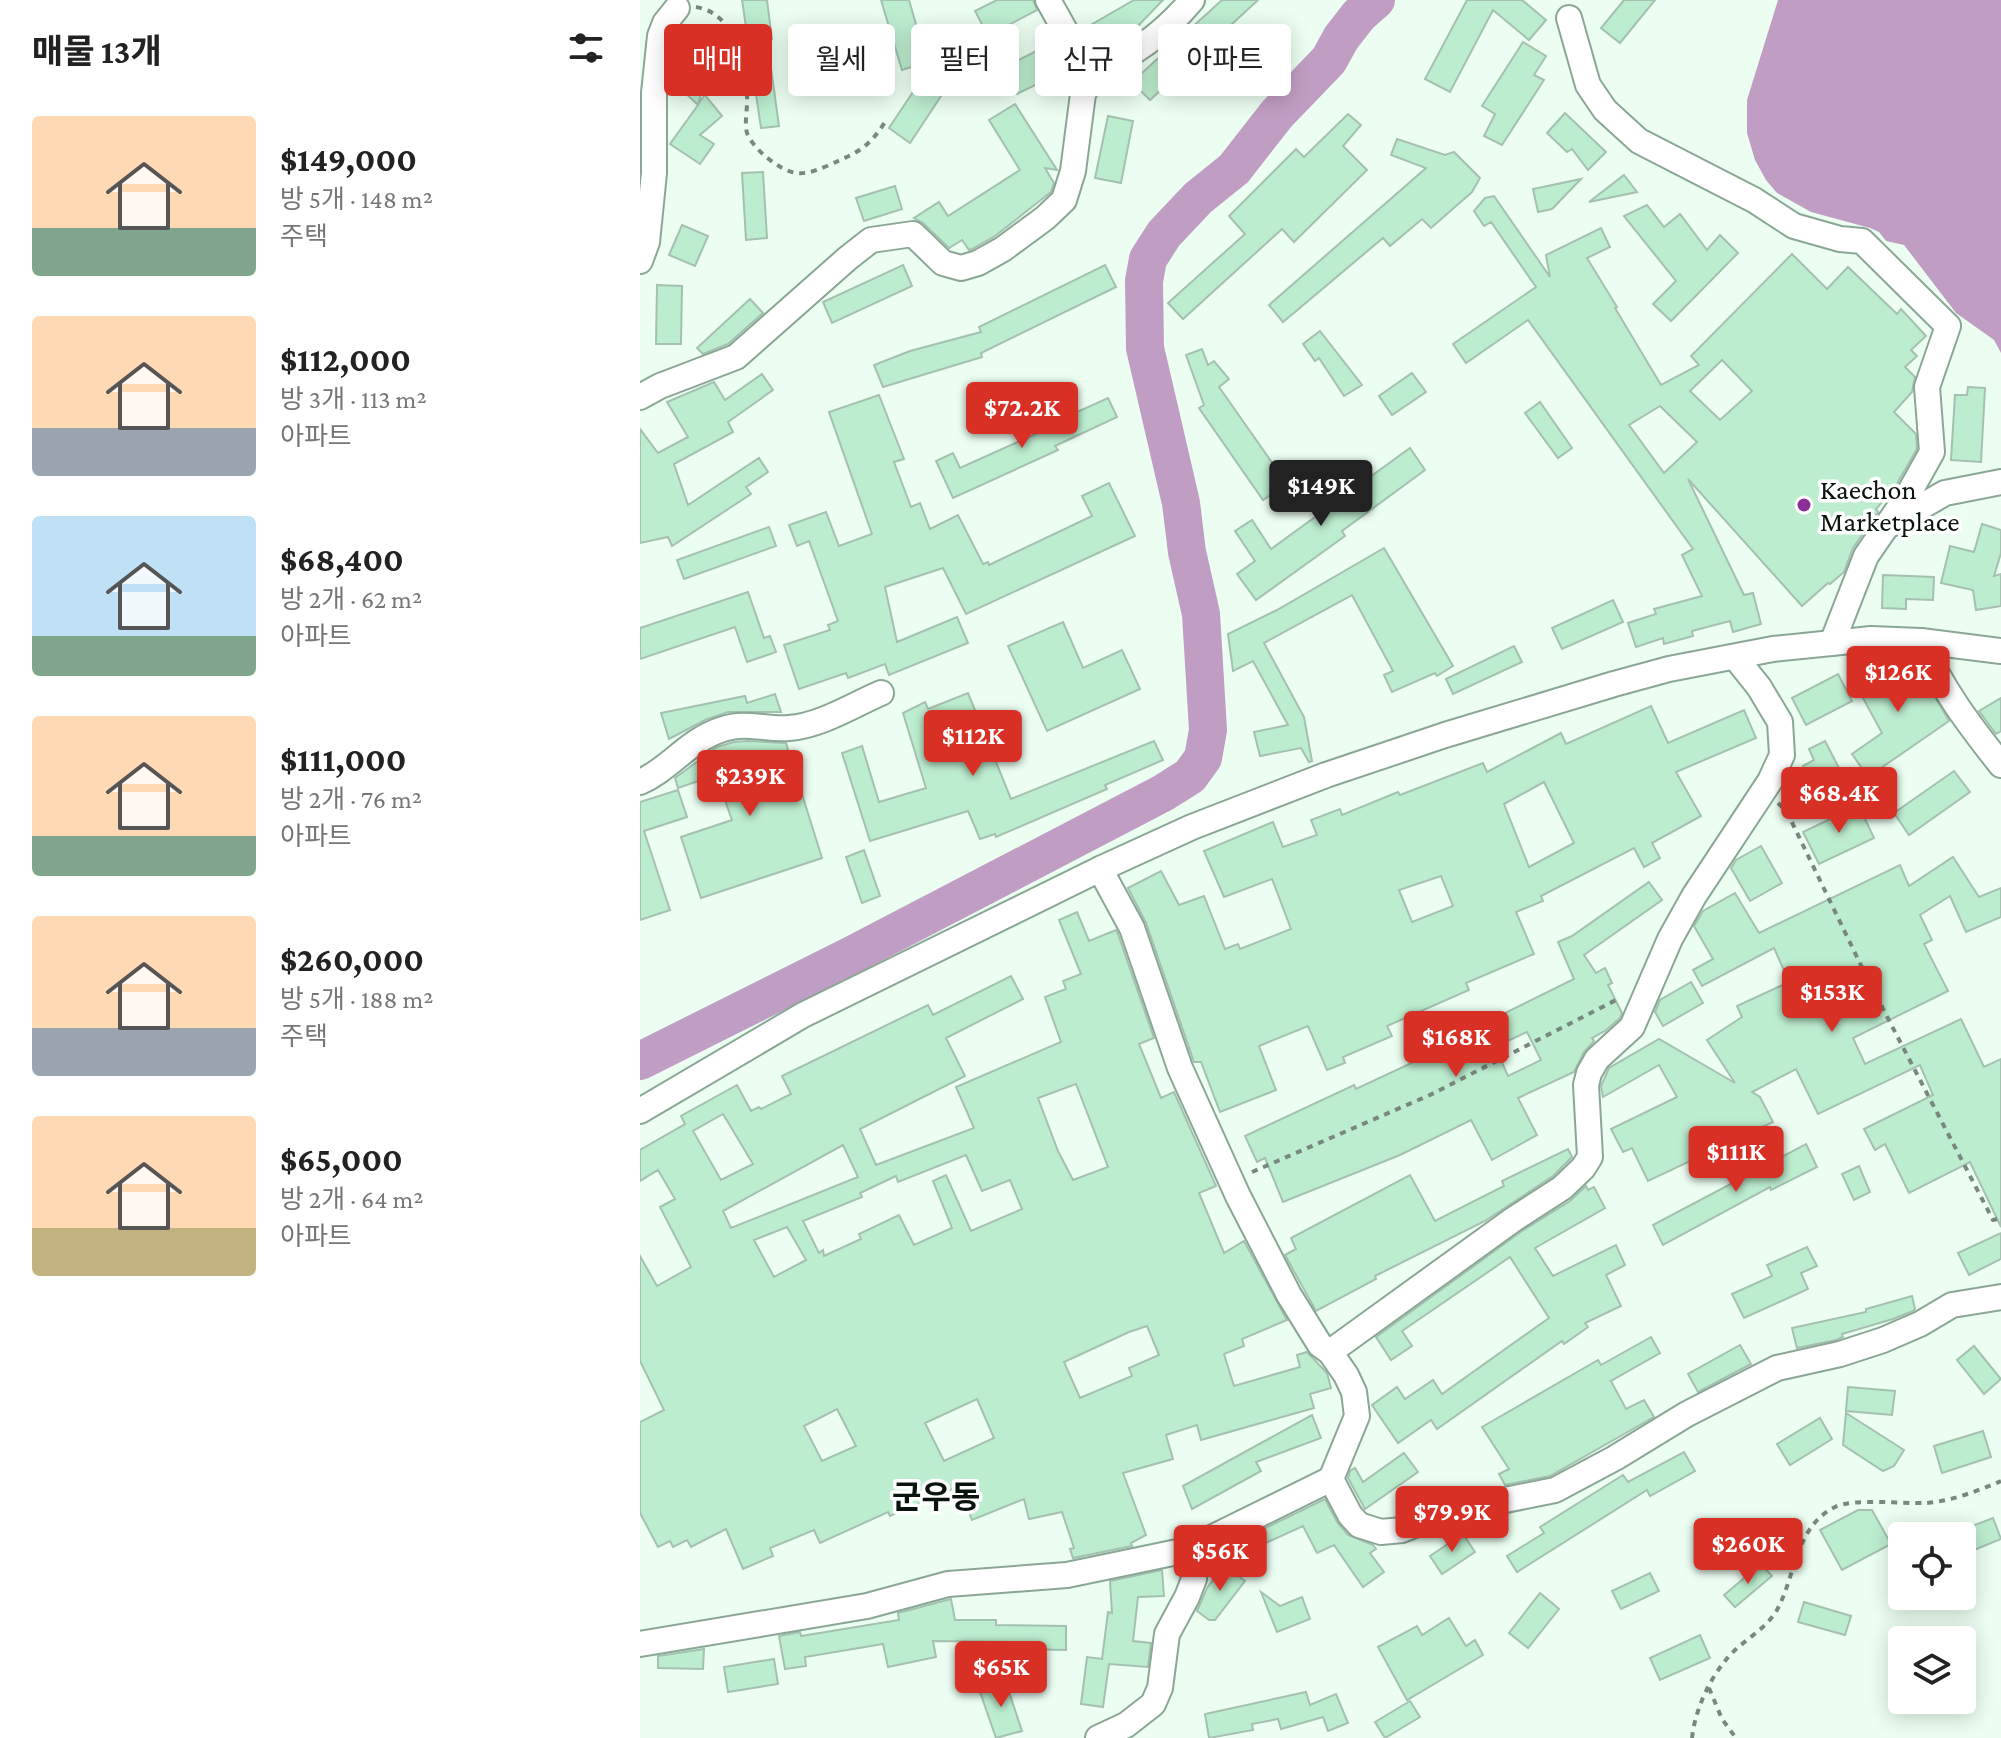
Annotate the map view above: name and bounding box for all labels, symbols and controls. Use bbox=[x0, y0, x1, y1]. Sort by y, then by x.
chip: 매매 bbox=[664, 24, 772, 96]
chip: 월세 bbox=[788, 24, 895, 96]
chip: 필터 bbox=[911, 24, 1019, 96]
chip: 신규 bbox=[1035, 24, 1142, 96]
chip: 아파트 bbox=[1158, 24, 1291, 96]
icon: filters bbox=[564, 26, 608, 70]
text: 매물 13개 bbox=[32, 33, 162, 70]
text: $149,000 bbox=[280, 141, 417, 178]
icon: home bbox=[96, 148, 192, 244]
text: 방 5개 · 148 m² bbox=[280, 185, 433, 214]
text: 주택 bbox=[280, 222, 328, 251]
text: $112,000 bbox=[280, 341, 411, 378]
icon: home bbox=[96, 348, 192, 444]
pin: $72.2K bbox=[957, 382, 1087, 450]
text: 방 3개 · 113 m² bbox=[280, 385, 427, 414]
text: $72.2K bbox=[984, 393, 1060, 422]
text: 아파트 bbox=[280, 422, 352, 451]
pin: $149K bbox=[1265, 460, 1377, 528]
text: $149K bbox=[1287, 471, 1355, 500]
place label: Kaechon Marketplace bbox=[1820, 474, 1960, 537]
marker: Kaechon Marketplace bbox=[1795, 496, 1813, 514]
text: $68,400 bbox=[280, 541, 404, 578]
icon: home bbox=[96, 548, 192, 644]
text: 방 2개 · 62 m² bbox=[280, 585, 422, 614]
text: 아파트 bbox=[280, 622, 352, 651]
pin: $126K bbox=[1842, 646, 1954, 714]
text: $126K bbox=[1865, 657, 1931, 686]
pin: $112K bbox=[917, 710, 1029, 778]
text: $112K bbox=[942, 721, 1004, 750]
text: $111,000 bbox=[280, 741, 406, 778]
icon: home bbox=[96, 748, 192, 844]
pin: $239K bbox=[694, 750, 806, 818]
text: $239K bbox=[715, 761, 785, 790]
pin: $68.4K bbox=[1774, 767, 1904, 835]
text: $68.4K bbox=[1799, 778, 1879, 807]
text: 방 2개 · 76 m² bbox=[280, 785, 422, 814]
text: 아파트 bbox=[280, 822, 352, 851]
text: $260,000 bbox=[280, 941, 424, 978]
icon: home bbox=[96, 948, 192, 1044]
pin: $153K bbox=[1776, 966, 1888, 1034]
text: $153K bbox=[1800, 977, 1864, 1006]
text: 방 5개 · 188 m² bbox=[280, 985, 434, 1014]
pin: $168K bbox=[1400, 1011, 1512, 1079]
text: 주택 bbox=[280, 1022, 328, 1051]
text: $168K bbox=[1422, 1022, 1490, 1051]
pin: $111K bbox=[1680, 1126, 1792, 1194]
text: $111K bbox=[1707, 1137, 1765, 1166]
text: $65,000 bbox=[280, 1141, 403, 1178]
icon: home bbox=[96, 1148, 192, 1244]
text: 방 2개 · 64 m² bbox=[280, 1185, 424, 1214]
text: 아파트 bbox=[280, 1222, 352, 1251]
district label: 군우동 bbox=[892, 1479, 980, 1515]
pin: $79.9K bbox=[1387, 1486, 1517, 1554]
text: $79.9K bbox=[1414, 1497, 1490, 1526]
pin: $260K bbox=[1692, 1518, 1804, 1586]
map controls bbox=[1888, 1522, 1976, 1714]
button: locate bbox=[1888, 1522, 1976, 1610]
pin: $56K bbox=[1173, 1525, 1267, 1593]
text: $260K bbox=[1712, 1529, 1784, 1558]
text: $56K bbox=[1192, 1536, 1248, 1565]
button: layers bbox=[1888, 1626, 1976, 1714]
pin: $65K bbox=[954, 1641, 1048, 1709]
text: $65K bbox=[973, 1652, 1029, 1681]

